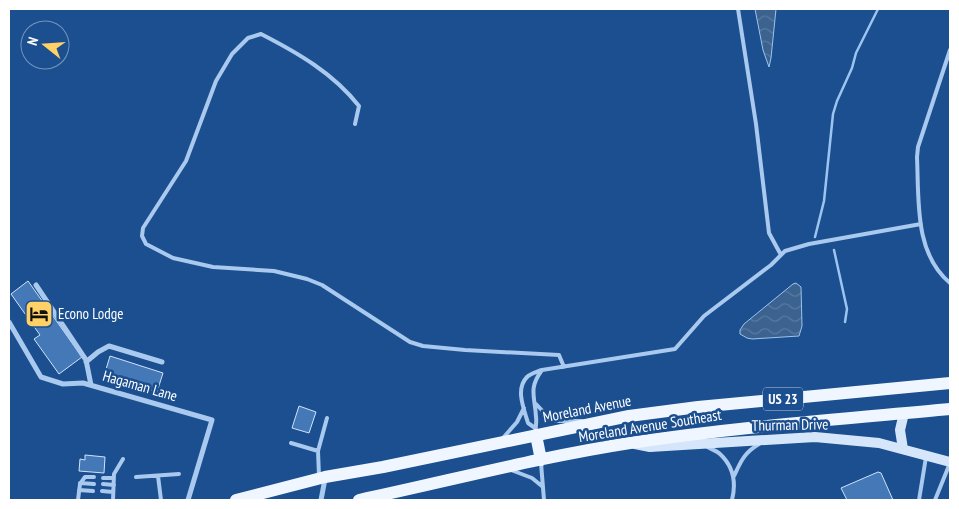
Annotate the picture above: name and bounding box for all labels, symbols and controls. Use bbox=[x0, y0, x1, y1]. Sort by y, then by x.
north arrow bbox=[20, 20, 70, 70]
text: N bbox=[23, 35, 42, 47]
hotel icon: Econo Lodge bbox=[24, 299, 54, 329]
place label: Econo Lodge bbox=[58, 304, 123, 323]
street label: Hagaman Lane bbox=[101, 366, 180, 405]
road number: US 23 bbox=[763, 388, 803, 410]
street label: Moreland Avenue bbox=[541, 391, 633, 426]
street label: Moreland Avenue Southeast bbox=[577, 405, 723, 446]
street label: Thurman Drive bbox=[751, 414, 829, 435]

